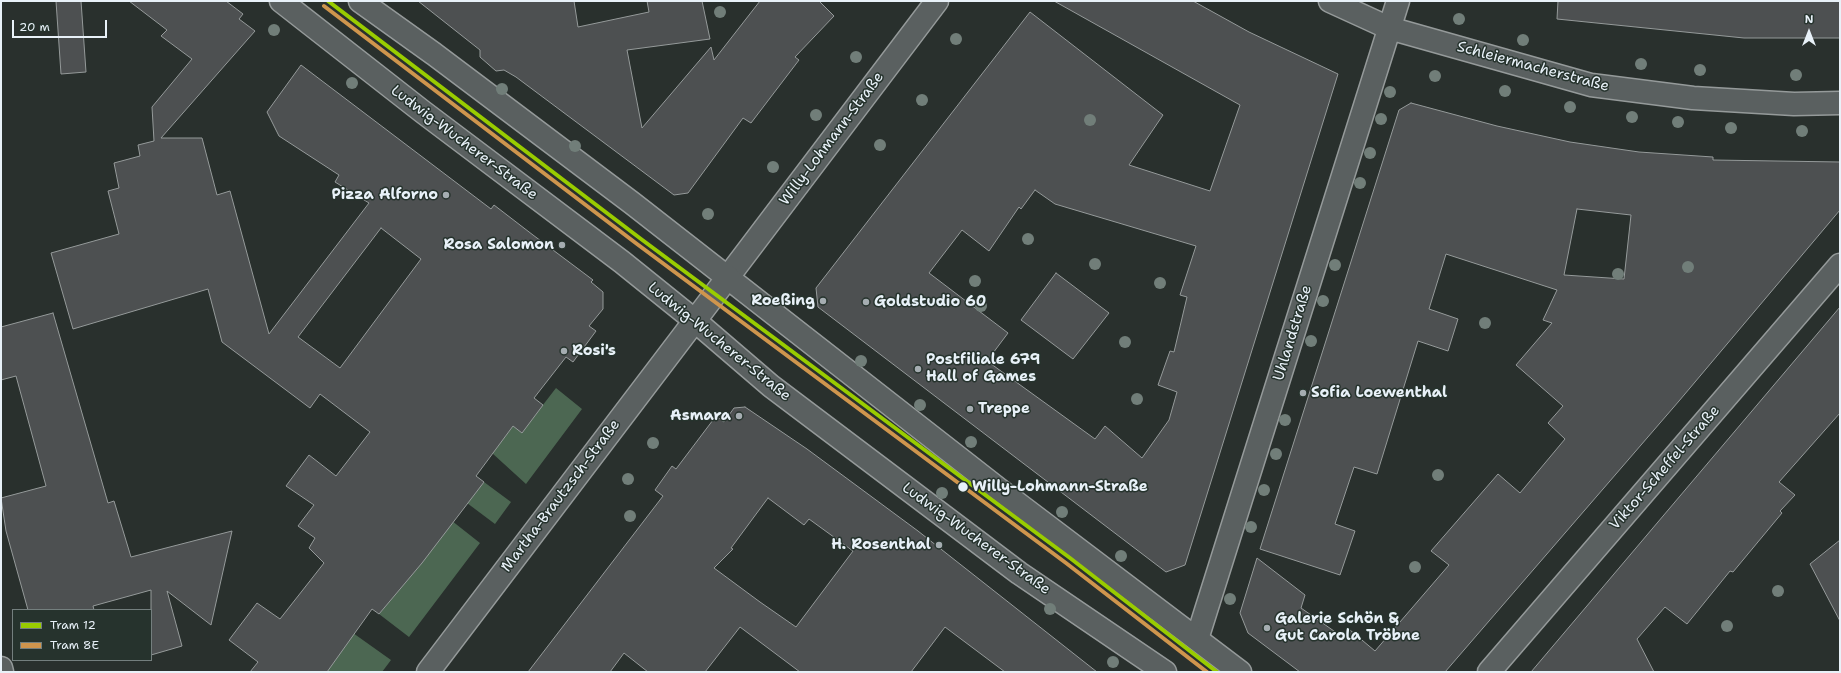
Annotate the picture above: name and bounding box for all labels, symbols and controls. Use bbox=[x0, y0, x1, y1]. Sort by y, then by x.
scale bar bbox=[14, 12, 109, 38]
north arrow bbox=[1789, 12, 1829, 52]
text: N bbox=[1805, 12, 1813, 27]
text: 20 m bbox=[19, 19, 50, 35]
street label: Schleiermacherstraße bbox=[1455, 38, 1611, 96]
street label: Willy-Lohmann-Straße bbox=[776, 69, 888, 209]
street label: Ludwig-Wucherer-Straße bbox=[387, 82, 541, 204]
place label: Pizza Alforno bbox=[331, 186, 438, 204]
marker: Pizza Alforno bbox=[441, 190, 451, 200]
place label: Rosa Salomon bbox=[444, 236, 554, 254]
marker: Rosa Salomon bbox=[557, 240, 567, 250]
street label: Ludwig-Wucherer-Straße bbox=[644, 279, 794, 405]
street label: Uhlandstraße bbox=[1270, 283, 1316, 383]
place label: Roeßing bbox=[751, 292, 815, 310]
place label: Goldstudio 60 bbox=[874, 293, 986, 311]
marker: Roeßing bbox=[818, 296, 828, 306]
marker: Goldstudio 60 bbox=[861, 297, 871, 307]
place label: Rosi's bbox=[572, 342, 616, 360]
marker: Rosi's bbox=[559, 346, 569, 356]
place label: Postfiliale 679 Hall of Games bbox=[926, 351, 1040, 386]
marker: Postfiliale 679 Hall of Games bbox=[913, 364, 923, 374]
place label: Sofia Loewenthal bbox=[1311, 384, 1447, 402]
marker: Sofia Loewenthal bbox=[1298, 388, 1308, 398]
place label: Treppe bbox=[978, 400, 1030, 418]
street label: Viktor-Scheffel-Straße bbox=[1606, 402, 1724, 534]
marker: Treppe bbox=[965, 404, 975, 414]
place label: Asmara bbox=[670, 407, 731, 425]
marker: Asmara bbox=[734, 411, 744, 421]
street label: Martha-Brautzsch-Straße bbox=[498, 416, 624, 576]
place label: Willy-Lohmann-Straße bbox=[972, 478, 1148, 496]
street label: Ludwig-Wucherer-Straße bbox=[898, 479, 1054, 599]
marker: Willy-Lohmann-Straße bbox=[956, 480, 970, 494]
place label: H. Rosenthal bbox=[831, 536, 931, 554]
marker: H. Rosenthal bbox=[934, 540, 944, 550]
legend bbox=[12, 609, 152, 661]
place label: Galerie Schön & Gut Carola Tröbne bbox=[1275, 610, 1420, 645]
text: Tram 12 bbox=[50, 617, 96, 633]
marker: Galerie Schön & Gut Carola Tröbne bbox=[1262, 623, 1272, 633]
text: Tram 8E bbox=[50, 637, 99, 653]

